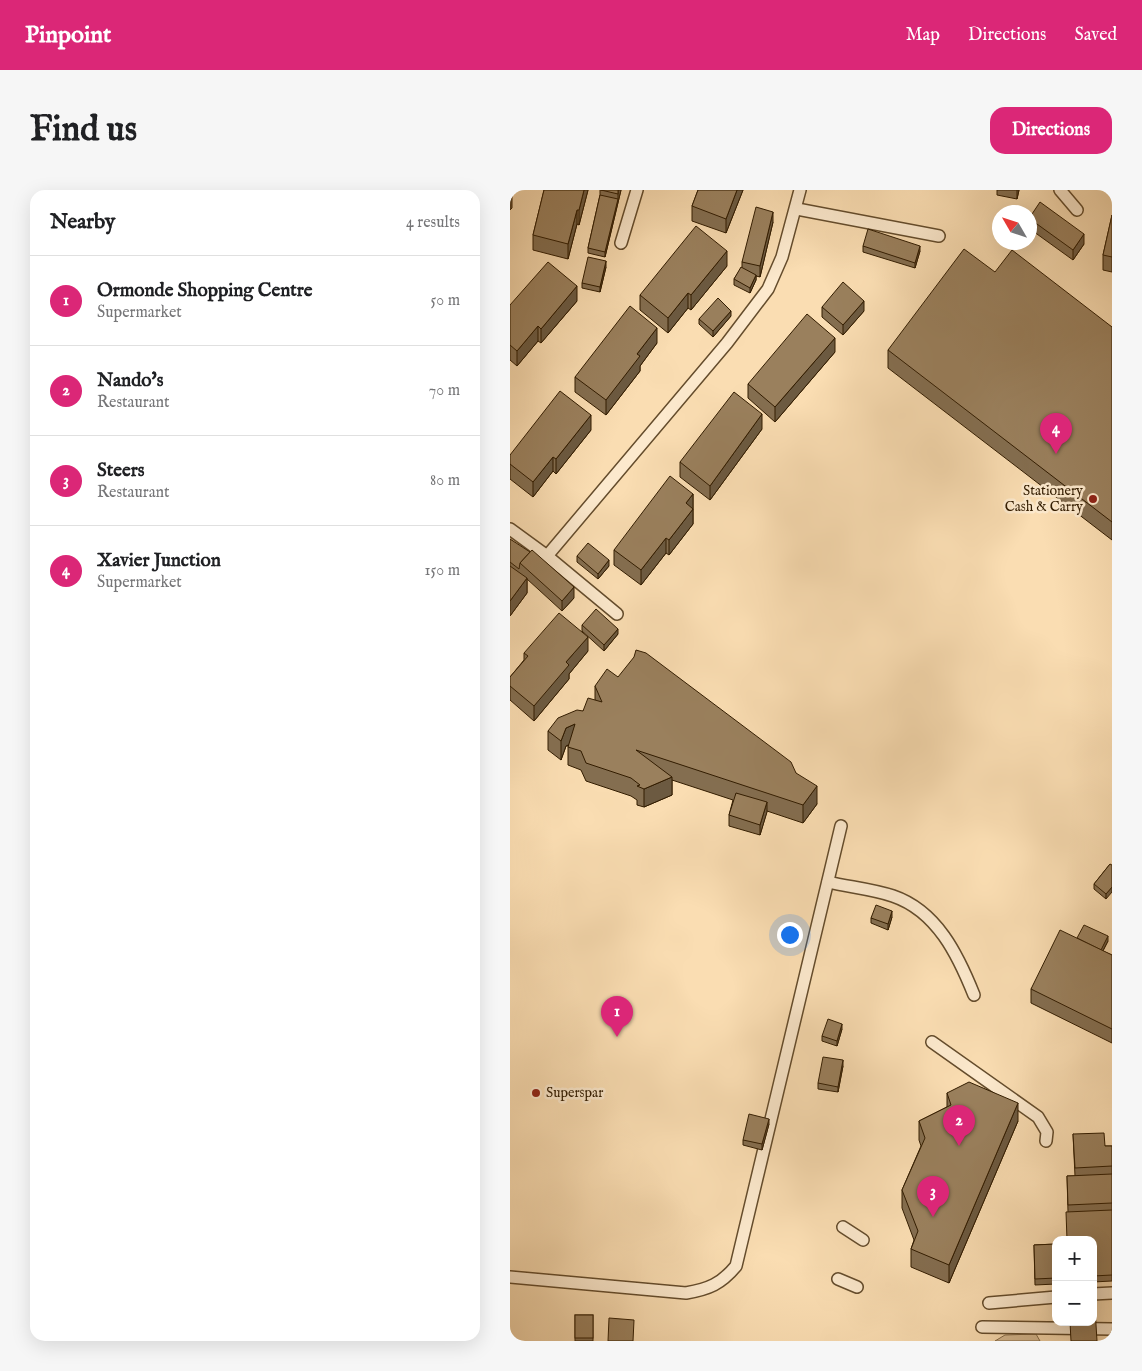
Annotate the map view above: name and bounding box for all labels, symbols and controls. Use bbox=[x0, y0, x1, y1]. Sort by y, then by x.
text: Pinpoint bbox=[25, 20, 111, 51]
text: Map bbox=[906, 24, 940, 47]
text: Directions bbox=[968, 24, 1046, 47]
text: Saved bbox=[1074, 24, 1117, 47]
button: Directions bbox=[990, 107, 1112, 154]
text: Find us bbox=[30, 108, 137, 153]
north arrow bbox=[992, 205, 1037, 250]
text: Nearby bbox=[50, 209, 115, 236]
text: 4 results bbox=[406, 213, 460, 233]
text: Ormonde Shopping Centre bbox=[97, 279, 312, 303]
text: 1 bbox=[63, 291, 69, 311]
text: 50 m bbox=[431, 291, 460, 311]
text: Supermarket bbox=[97, 303, 182, 323]
text: Nando's bbox=[97, 369, 163, 393]
text: 2 bbox=[62, 381, 70, 401]
text: 70 m bbox=[429, 381, 460, 401]
text: Restaurant bbox=[97, 393, 170, 413]
pin: 4 bbox=[1040, 413, 1072, 454]
text: Steers bbox=[97, 459, 144, 483]
text: 3 bbox=[63, 471, 69, 491]
text: 80 m bbox=[430, 471, 460, 491]
place label: Stationery Cash & Carry bbox=[1005, 482, 1083, 516]
text: Restaurant bbox=[97, 483, 170, 503]
marker: Stationery Cash & Carry bbox=[1087, 493, 1099, 505]
text: Xavier Junction bbox=[97, 549, 221, 573]
text: 4 bbox=[62, 561, 70, 581]
text: 150 m bbox=[425, 561, 460, 581]
text: Supermarket bbox=[97, 573, 182, 593]
your location bbox=[777, 922, 803, 948]
pin: 1 bbox=[601, 996, 633, 1037]
place label: Superspar bbox=[546, 1084, 603, 1102]
marker: Superspar bbox=[530, 1087, 542, 1099]
pin: 2 bbox=[943, 1105, 975, 1146]
pin: 3 bbox=[917, 1176, 949, 1217]
map controls bbox=[1052, 1236, 1097, 1326]
button: + bbox=[1052, 1236, 1097, 1281]
button: − bbox=[1052, 1281, 1097, 1326]

